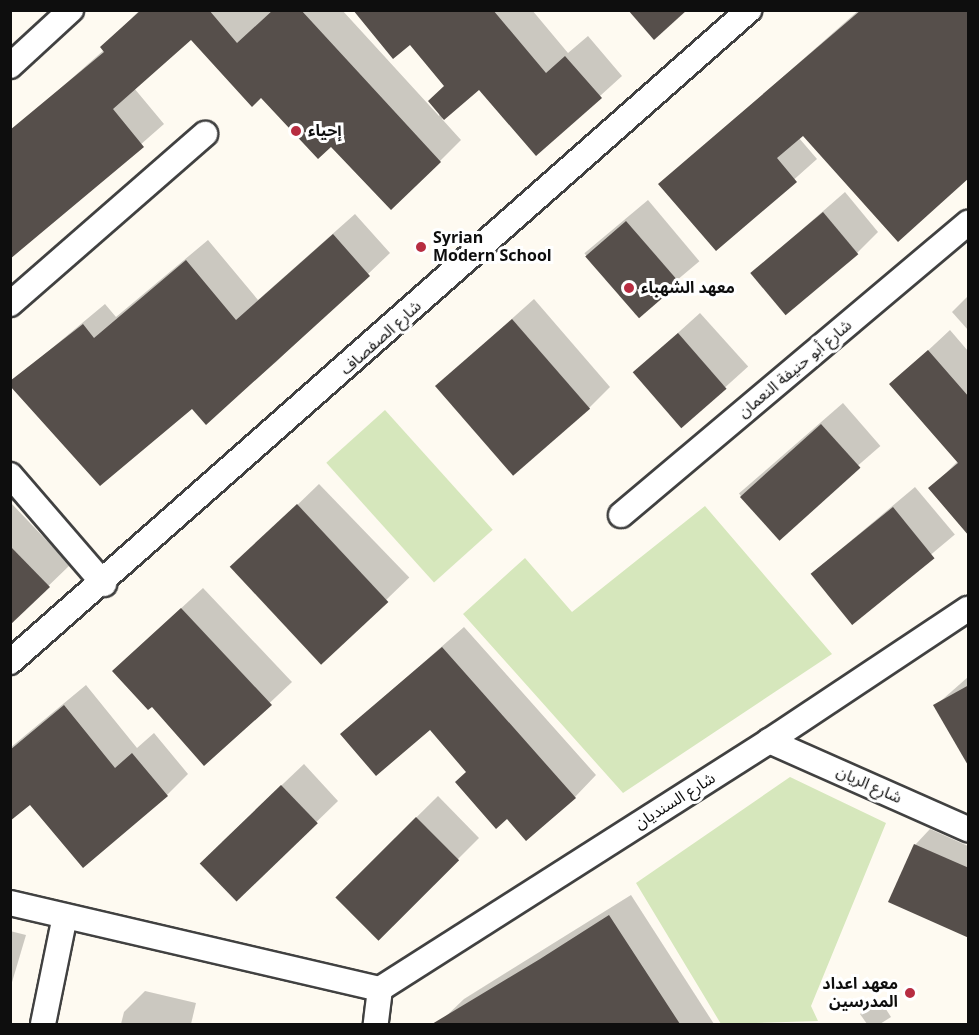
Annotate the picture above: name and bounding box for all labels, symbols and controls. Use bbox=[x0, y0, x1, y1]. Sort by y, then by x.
place label: إحياء bbox=[308, 121, 342, 141]
marker: إحياء bbox=[289, 124, 303, 138]
place label: Syrian Modern School bbox=[433, 228, 552, 266]
marker: Syrian Modern School bbox=[414, 240, 428, 254]
place label: معهد الشهباء bbox=[641, 278, 735, 298]
marker: معهد الشهباء bbox=[622, 281, 636, 295]
street label: شارع الصفصاف bbox=[337, 297, 425, 379]
street label: شارع أبو حنيفة النعمان bbox=[734, 316, 856, 422]
street label: شارع الريان bbox=[833, 762, 905, 808]
street label: شارع السنديان bbox=[631, 769, 719, 833]
place label: معهد اعداد المدرسين bbox=[822, 974, 898, 1012]
marker: معهد اعداد المدرسين bbox=[903, 986, 917, 1000]

